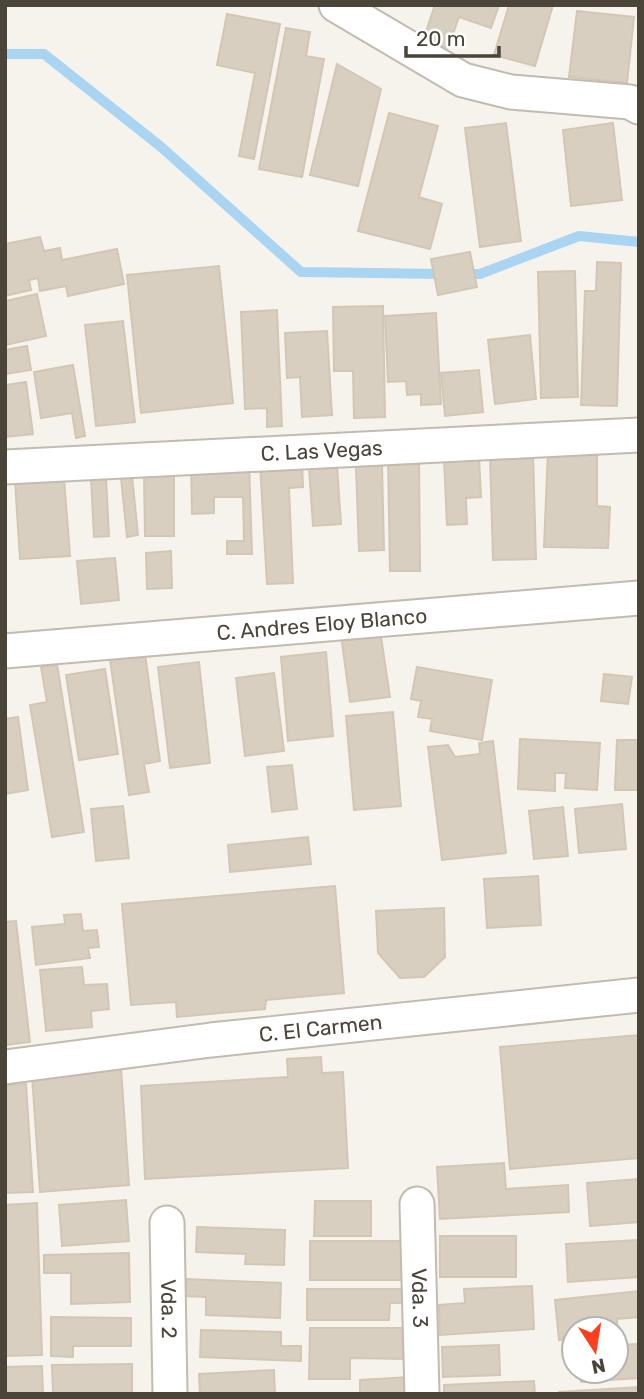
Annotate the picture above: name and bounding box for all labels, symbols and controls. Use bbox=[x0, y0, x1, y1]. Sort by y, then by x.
scale bar bbox=[406, 14, 499, 58]
text: 20 m bbox=[416, 26, 465, 51]
street label: C. Las Vegas bbox=[260, 435, 383, 466]
street label: C. Andres Eloy Blanco bbox=[216, 603, 428, 645]
street label: C. El Carmen bbox=[258, 1009, 384, 1047]
street label: Vda. 3 bbox=[407, 1268, 433, 1328]
street label: Vda. 2 bbox=[156, 1279, 182, 1339]
north arrow bbox=[560, 1315, 630, 1385]
text: N bbox=[589, 1353, 608, 1379]

